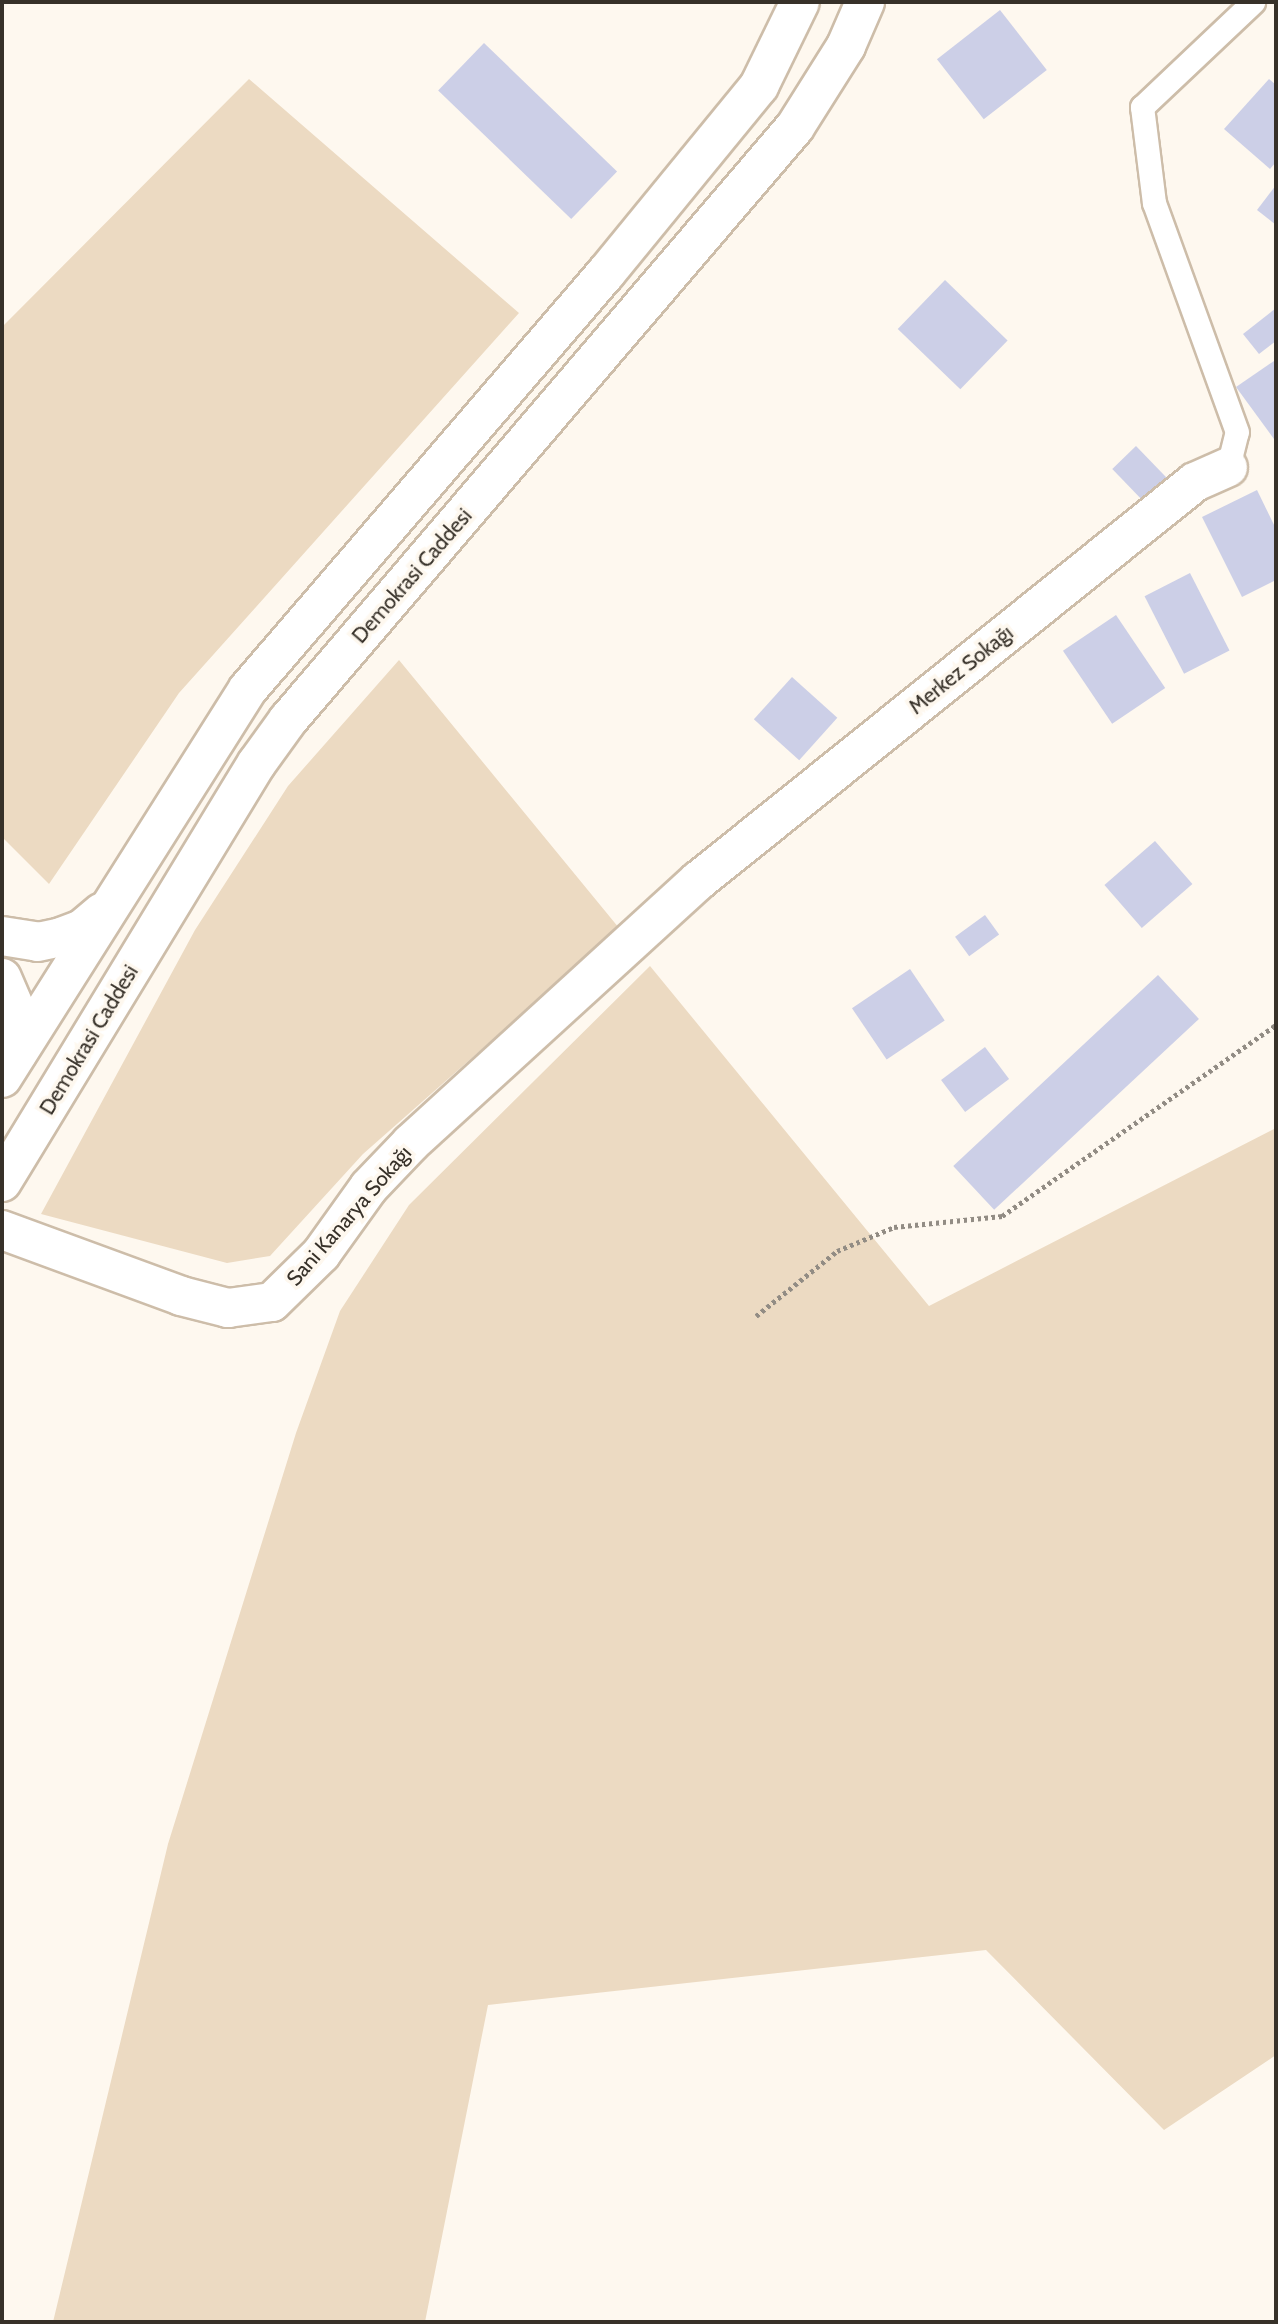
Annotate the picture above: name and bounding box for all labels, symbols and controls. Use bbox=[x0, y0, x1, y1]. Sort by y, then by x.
street label: Demokrasi Caddesi bbox=[347, 504, 477, 648]
street label: Merkez Sokağı bbox=[904, 620, 1018, 720]
street label: Demokrasi Caddesi bbox=[34, 961, 144, 1119]
street label: Sani Kanarya Sokağı bbox=[281, 1141, 417, 1291]

